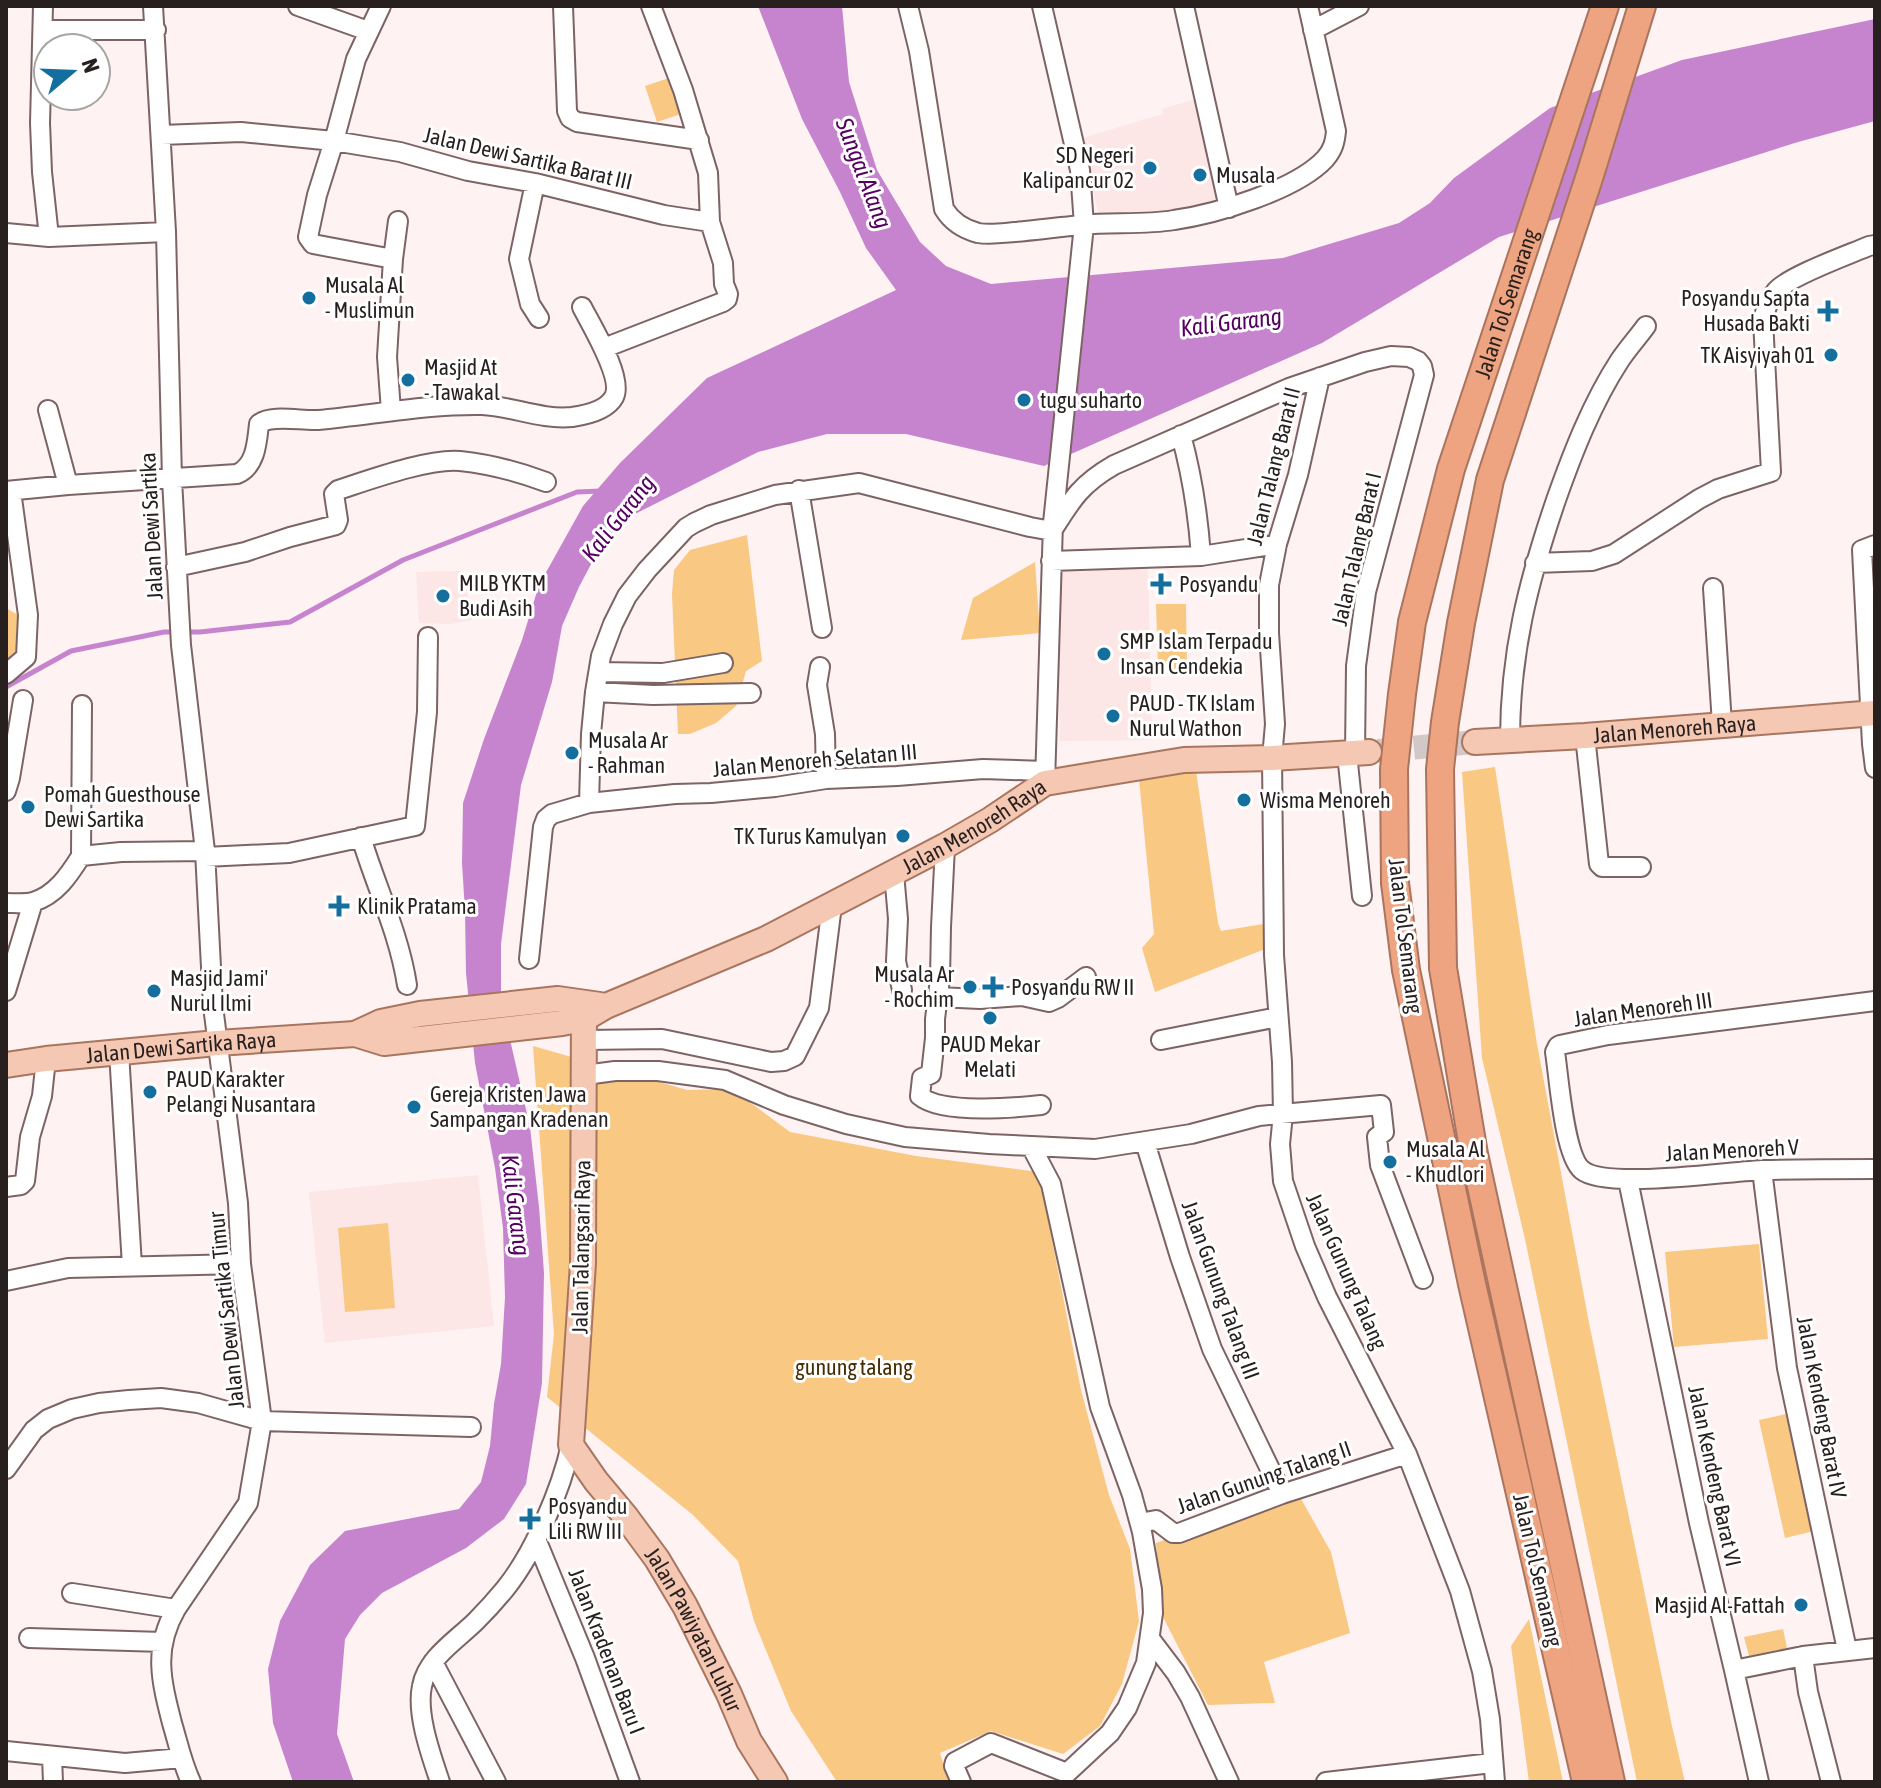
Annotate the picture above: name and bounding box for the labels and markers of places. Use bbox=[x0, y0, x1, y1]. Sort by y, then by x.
place label: SD Negeri Kalipancur 02 bbox=[1022, 142, 1134, 193]
marker: SD Negeri Kalipancur 02 bbox=[1141, 159, 1159, 177]
place label: Musala bbox=[1216, 162, 1275, 188]
marker: Musala bbox=[1191, 166, 1209, 184]
place label: Musala Al - Muslimun bbox=[325, 272, 415, 323]
place label: Posyandu Sapta Husada Bakti bbox=[1681, 285, 1810, 336]
marker: Musala Al - Muslimun bbox=[300, 289, 318, 307]
marker: Posyandu Sapta Husada Bakti bbox=[1817, 300, 1839, 322]
place label: TK Aisyiyah 01 bbox=[1700, 342, 1815, 368]
marker: TK Aisyiyah 01 bbox=[1822, 346, 1840, 364]
place label: Masjid At - Tawakal bbox=[424, 354, 500, 405]
marker: Masjid At - Tawakal bbox=[399, 371, 417, 389]
place label: tugu suharto bbox=[1040, 387, 1142, 413]
marker: tugu suharto bbox=[1015, 391, 1033, 409]
place label: MILB YKTM Budi Asih bbox=[459, 570, 546, 621]
place label: Posyandu bbox=[1179, 571, 1258, 597]
marker: Posyandu bbox=[1150, 573, 1172, 595]
marker: MILB YKTM Budi Asih bbox=[434, 587, 452, 605]
place label: SMP Islam Terpadu Insan Cendekia bbox=[1120, 628, 1273, 679]
marker: SMP Islam Terpadu Insan Cendekia bbox=[1095, 645, 1113, 663]
place label: PAUD - TK Islam Nurul Wathon bbox=[1129, 690, 1255, 741]
marker: PAUD - TK Islam Nurul Wathon bbox=[1104, 707, 1122, 725]
place label: Musala Ar - Rahman bbox=[588, 727, 668, 778]
marker: Musala Ar - Rahman bbox=[563, 744, 581, 762]
place label: Pomah Guesthouse Dewi Sartika bbox=[44, 781, 200, 832]
place label: Wisma Menoreh bbox=[1260, 787, 1391, 813]
marker: Wisma Menoreh bbox=[1235, 791, 1253, 809]
marker: Pomah Guesthouse Dewi Sartika bbox=[19, 798, 37, 816]
place label: TK Turus Kamulyan bbox=[734, 823, 887, 849]
marker: TK Turus Kamulyan bbox=[894, 827, 912, 845]
place label: Klinik Pratama bbox=[357, 893, 477, 919]
marker: Klinik Pratama bbox=[328, 895, 350, 917]
place label: Musala Ar - Rochim bbox=[874, 961, 954, 1012]
place label: Masjid Jami' Nurul Ilmi bbox=[170, 965, 268, 1016]
place label: Posyandu RW II bbox=[1011, 974, 1134, 1000]
marker: Posyandu RW II bbox=[982, 976, 1004, 998]
marker: Musala Ar - Rochim bbox=[961, 978, 979, 996]
marker: Masjid Jami' Nurul Ilmi bbox=[145, 982, 163, 1000]
marker: PAUD Mekar Melati bbox=[981, 1009, 999, 1027]
place label: PAUD Mekar Melati bbox=[940, 1031, 1041, 1082]
place label: PAUD Karakter Pelangi Nusantara bbox=[166, 1066, 316, 1117]
place label: Gereja Kristen Jawa Sampangan Kradenan bbox=[430, 1081, 609, 1132]
marker: PAUD Karakter Pelangi Nusantara bbox=[141, 1083, 159, 1101]
marker: Gereja Kristen Jawa Sampangan Kradenan bbox=[405, 1098, 423, 1116]
place label: Musala Al - Khudlori bbox=[1406, 1136, 1485, 1187]
marker: Musala Al - Khudlori bbox=[1381, 1153, 1399, 1171]
place label: Posyandu Lili RW III bbox=[548, 1493, 627, 1544]
marker: Posyandu Lili RW III bbox=[519, 1508, 541, 1530]
place label: Masjid Al-Fattah bbox=[1654, 1592, 1785, 1618]
marker: Masjid Al-Fattah bbox=[1792, 1596, 1810, 1614]

